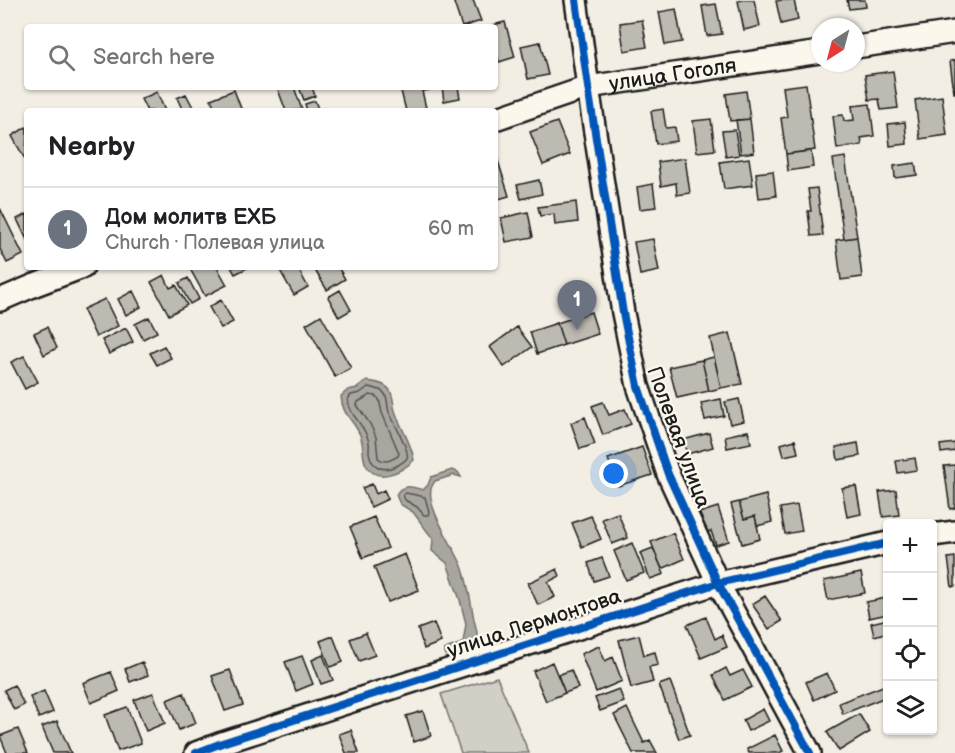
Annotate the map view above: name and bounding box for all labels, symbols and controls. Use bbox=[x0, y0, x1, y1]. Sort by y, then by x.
north arrow bbox=[811, 18, 865, 72]
search box bbox=[24, 24, 498, 90]
icon: search bbox=[45, 41, 78, 74]
text: Search here bbox=[93, 44, 215, 71]
street label: улица Гоголя bbox=[607, 53, 738, 97]
text: Nearby bbox=[48, 132, 135, 163]
text: Дом молитв ЕХБ bbox=[105, 204, 276, 231]
text: 1 bbox=[63, 217, 72, 241]
text: 60 m bbox=[428, 217, 474, 241]
text: Church · Полевая улица bbox=[105, 231, 325, 255]
pin: 1 bbox=[558, 280, 596, 330]
street label: Полевая улица bbox=[641, 363, 716, 512]
your location bbox=[599, 459, 628, 488]
map controls bbox=[883, 519, 937, 735]
button: + bbox=[883, 519, 937, 573]
button: − bbox=[883, 573, 937, 627]
street label: улица Лермонтова bbox=[444, 583, 625, 663]
button: locate bbox=[883, 627, 937, 681]
button: layers bbox=[883, 681, 937, 735]

